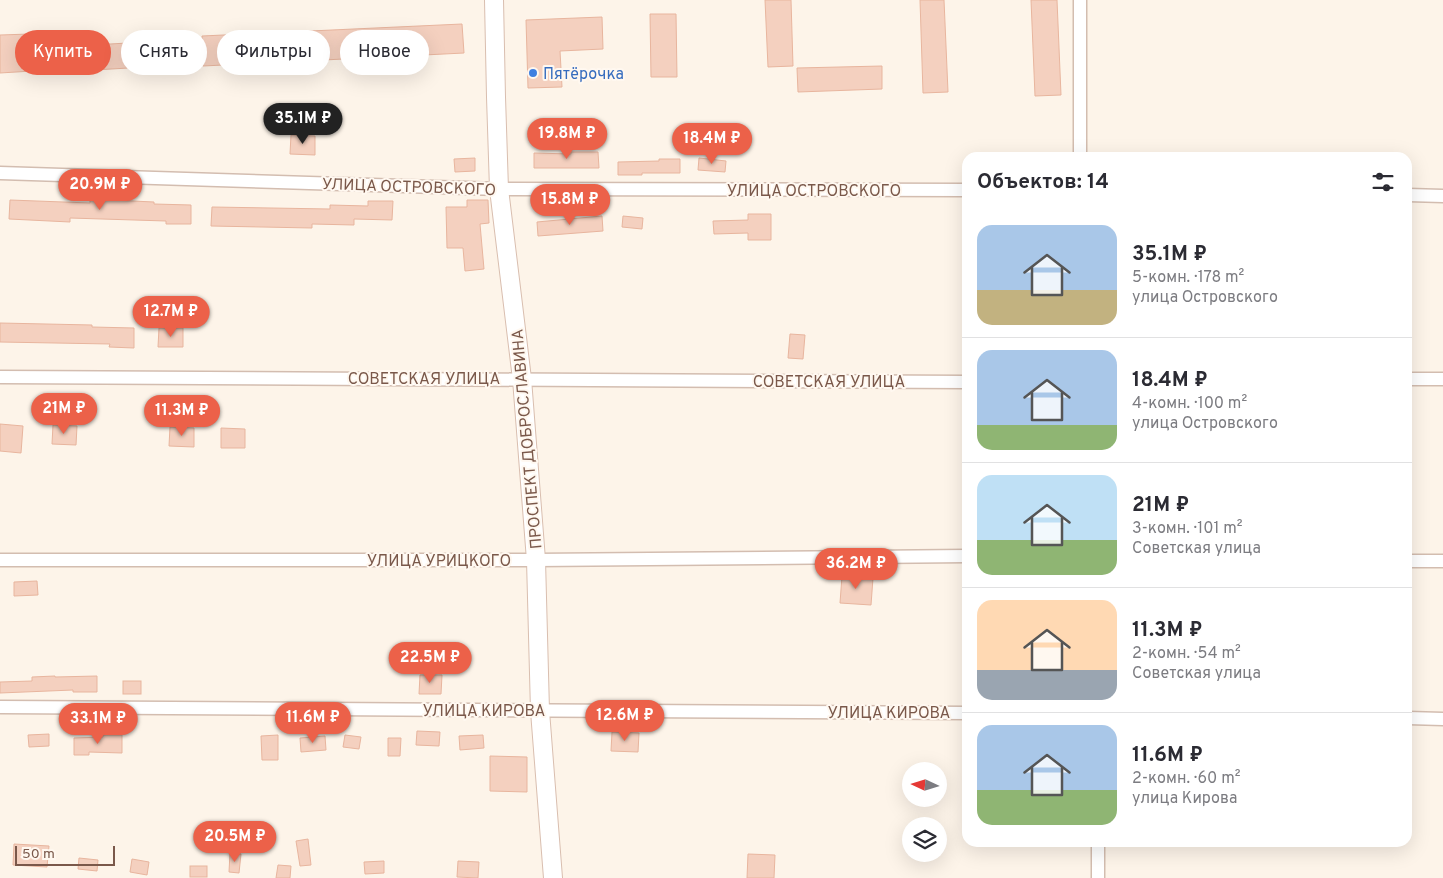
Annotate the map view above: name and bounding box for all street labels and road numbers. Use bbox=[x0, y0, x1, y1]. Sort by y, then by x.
street label: УЛИЦА ОСТРОВСКОГО bbox=[321, 175, 496, 201]
street label: УЛИЦА ОСТРОВСКОГО bbox=[727, 182, 901, 202]
street label: ПРОСПЕКТ ДОБРОСЛАВИНА bbox=[508, 328, 548, 550]
street label: СОВЕТСКАЯ УЛИЦА bbox=[348, 370, 500, 390]
street label: СОВЕТСКАЯ УЛИЦА bbox=[753, 373, 905, 393]
street label: УЛИЦА УРИЦКОГО bbox=[367, 552, 511, 572]
street label: УЛИЦА КИРОВА bbox=[423, 702, 546, 722]
street label: УЛИЦА КИРОВА bbox=[828, 704, 951, 724]

